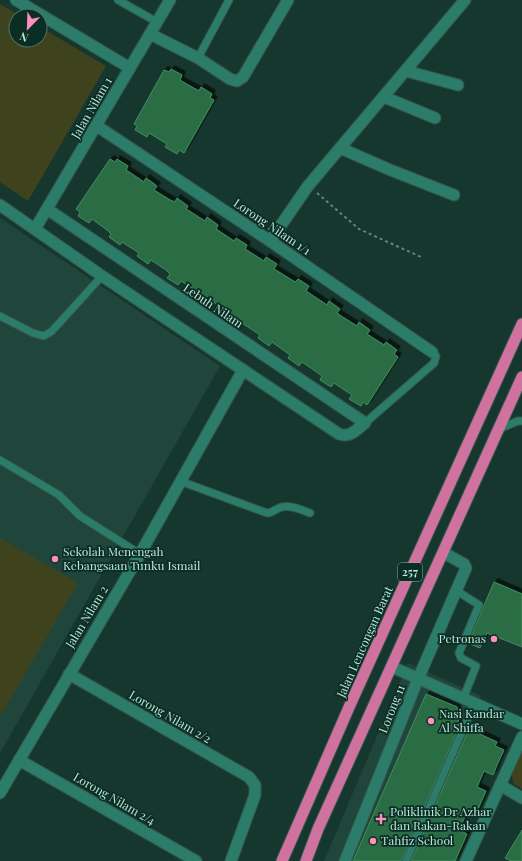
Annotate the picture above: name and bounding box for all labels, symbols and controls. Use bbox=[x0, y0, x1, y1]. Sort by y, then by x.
north arrow bbox=[8, 8, 48, 48]
text: N bbox=[17, 29, 30, 46]
street label: Jalan Nilam 1 bbox=[67, 73, 115, 142]
street label: Lorong Nilam 1/1 bbox=[231, 194, 315, 258]
street label: Lebuh Nilam bbox=[181, 279, 247, 331]
place label: Sekolah Menengah Kebangsaan Tunku Ismail bbox=[63, 543, 201, 573]
marker: Sekolah Menengah Kebangsaan Tunku Ismail bbox=[50, 554, 60, 564]
road number: 257 bbox=[398, 563, 422, 581]
street label: Jalan Nilam 2 bbox=[61, 582, 111, 651]
street label: Jalan Lencongan Barat bbox=[332, 583, 396, 701]
place label: Petronas bbox=[439, 630, 486, 646]
marker: Petronas bbox=[489, 634, 499, 644]
street label: Lorong 11 bbox=[374, 682, 408, 735]
street label: Lorong Nilam 2/2 bbox=[127, 686, 215, 746]
place label: Nasi Kandar Al Shiffa bbox=[438, 705, 505, 735]
marker: Nasi Kandar Al Shiffa bbox=[426, 716, 436, 726]
street label: Lorong Nilam 2/4 bbox=[71, 768, 158, 828]
place label: Poliklinik Dr Azhar dan Rakan-Rakan bbox=[390, 803, 492, 833]
marker: Poliklinik Dr Azhar dan Rakan-Rakan bbox=[375, 813, 387, 825]
place label: Tahfiz School bbox=[381, 832, 454, 848]
marker: Tahfiz School bbox=[368, 836, 378, 846]

